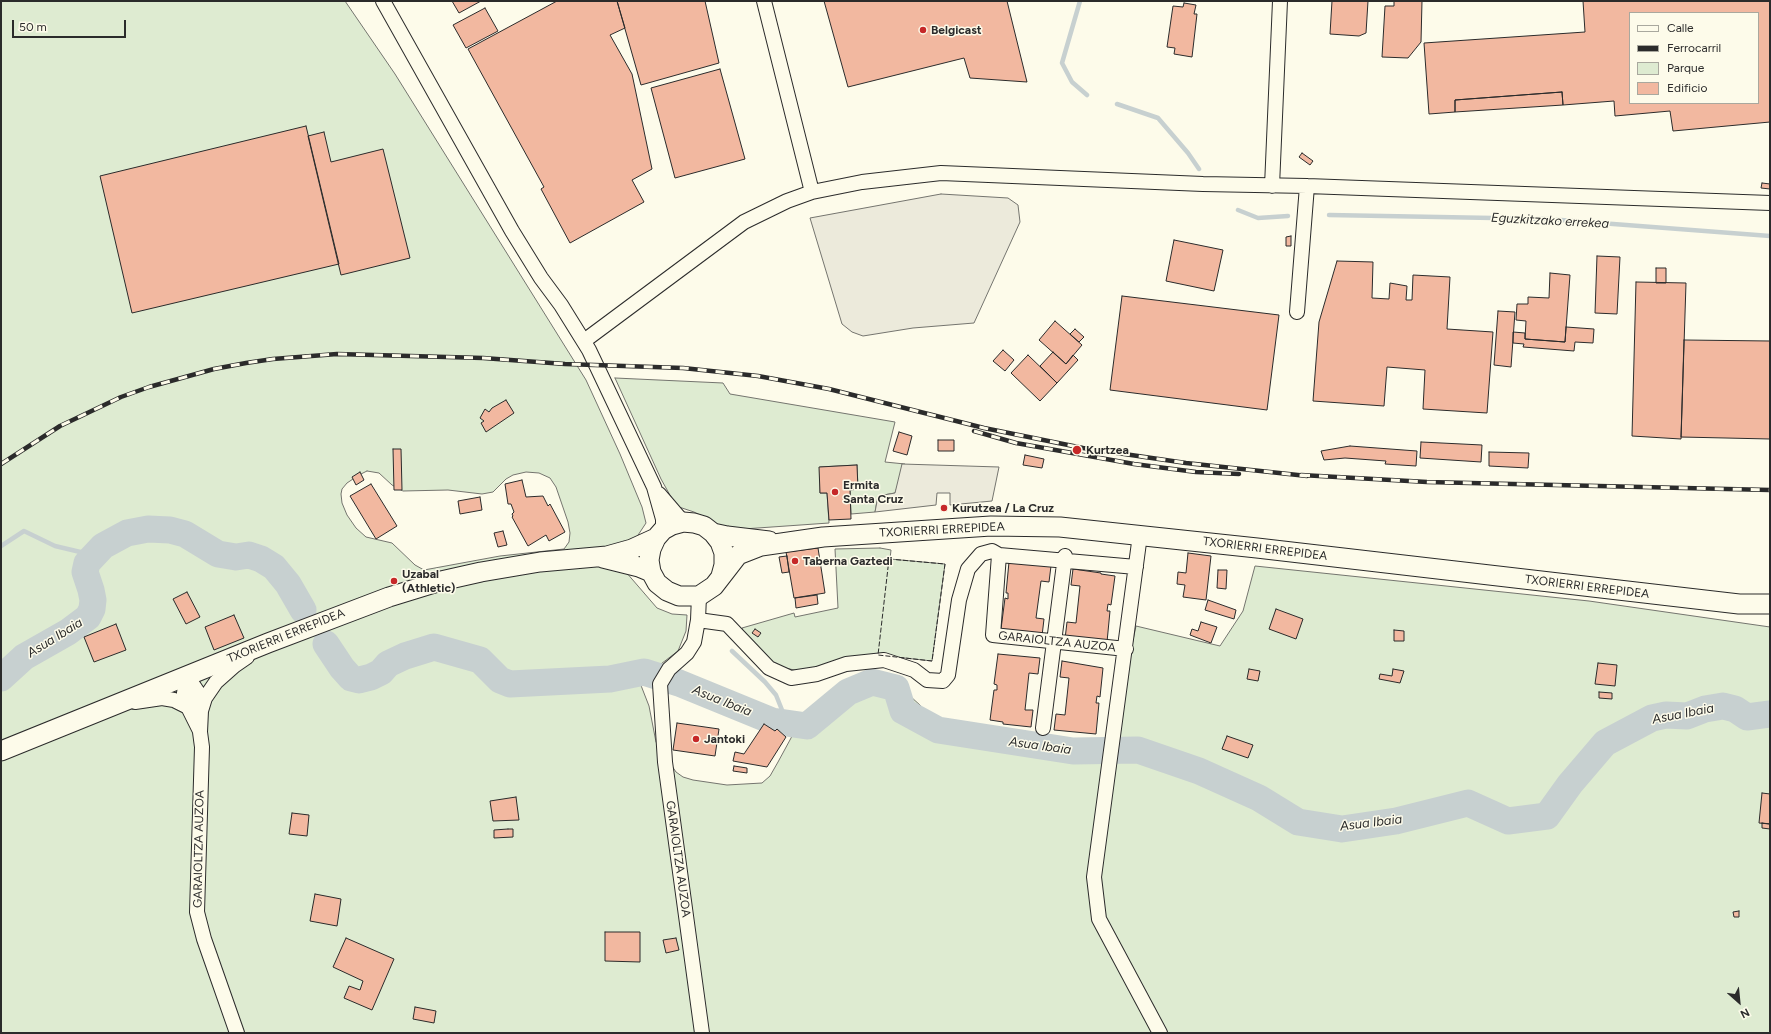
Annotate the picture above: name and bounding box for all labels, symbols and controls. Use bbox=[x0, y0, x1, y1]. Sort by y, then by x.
scale bar bbox=[14, 12, 128, 38]
legend bbox=[1629, 12, 1759, 104]
text: 50 m bbox=[19, 20, 47, 34]
text: Calle bbox=[1667, 21, 1694, 35]
place label: Belgicast bbox=[931, 23, 982, 37]
marker: Belgicast bbox=[918, 25, 928, 35]
text: Ferrocarril bbox=[1667, 41, 1721, 55]
text: Parque bbox=[1667, 61, 1704, 75]
text: Edificio bbox=[1667, 81, 1707, 95]
water label: Eguzkitzako errekea bbox=[1491, 210, 1609, 232]
place label: Kurtzea bbox=[1086, 443, 1129, 457]
marker: Kurtzea bbox=[1071, 444, 1083, 456]
place label: Ermita Santa Cruz bbox=[843, 478, 903, 506]
marker: Ermita Santa Cruz bbox=[830, 487, 840, 497]
place label: Kurutzea / La Cruz bbox=[952, 501, 1054, 515]
marker: Kurutzea / La Cruz bbox=[939, 503, 949, 513]
street label: TXORIERRI ERREPIDEA bbox=[879, 520, 1005, 540]
street label: TXORIERRI ERREPIDEA bbox=[1202, 534, 1328, 564]
place label: Taberna Gaztedi bbox=[803, 554, 893, 568]
marker: Taberna Gaztedi bbox=[790, 556, 800, 566]
place label: Uzabal (Athletic) bbox=[402, 567, 455, 595]
street label: TXORIERRI ERREPIDEA bbox=[1524, 572, 1650, 602]
marker: Uzabal (Athletic) bbox=[389, 576, 399, 586]
street label: TXORIERRI ERREPIDEA bbox=[225, 606, 347, 666]
water label: Asua Ibaia bbox=[24, 615, 86, 661]
street label: GARAIOLTZA AUZOA bbox=[998, 629, 1116, 655]
water label: Asua Ibaia bbox=[690, 682, 754, 720]
water label: Asua Ibaia bbox=[1651, 700, 1715, 728]
place label: Jantoki bbox=[704, 732, 745, 746]
marker: Jantoki bbox=[691, 734, 701, 744]
water label: Asua Ibaia bbox=[1008, 734, 1072, 758]
street label: GARAIOLTZA AUZOA bbox=[191, 790, 207, 908]
street label: GARAIOLTZA AUZOA bbox=[663, 800, 693, 918]
water label: Asua Ibaia bbox=[1339, 811, 1403, 835]
north arrow bbox=[1719, 982, 1759, 1022]
text: N bbox=[1738, 1005, 1751, 1021]

